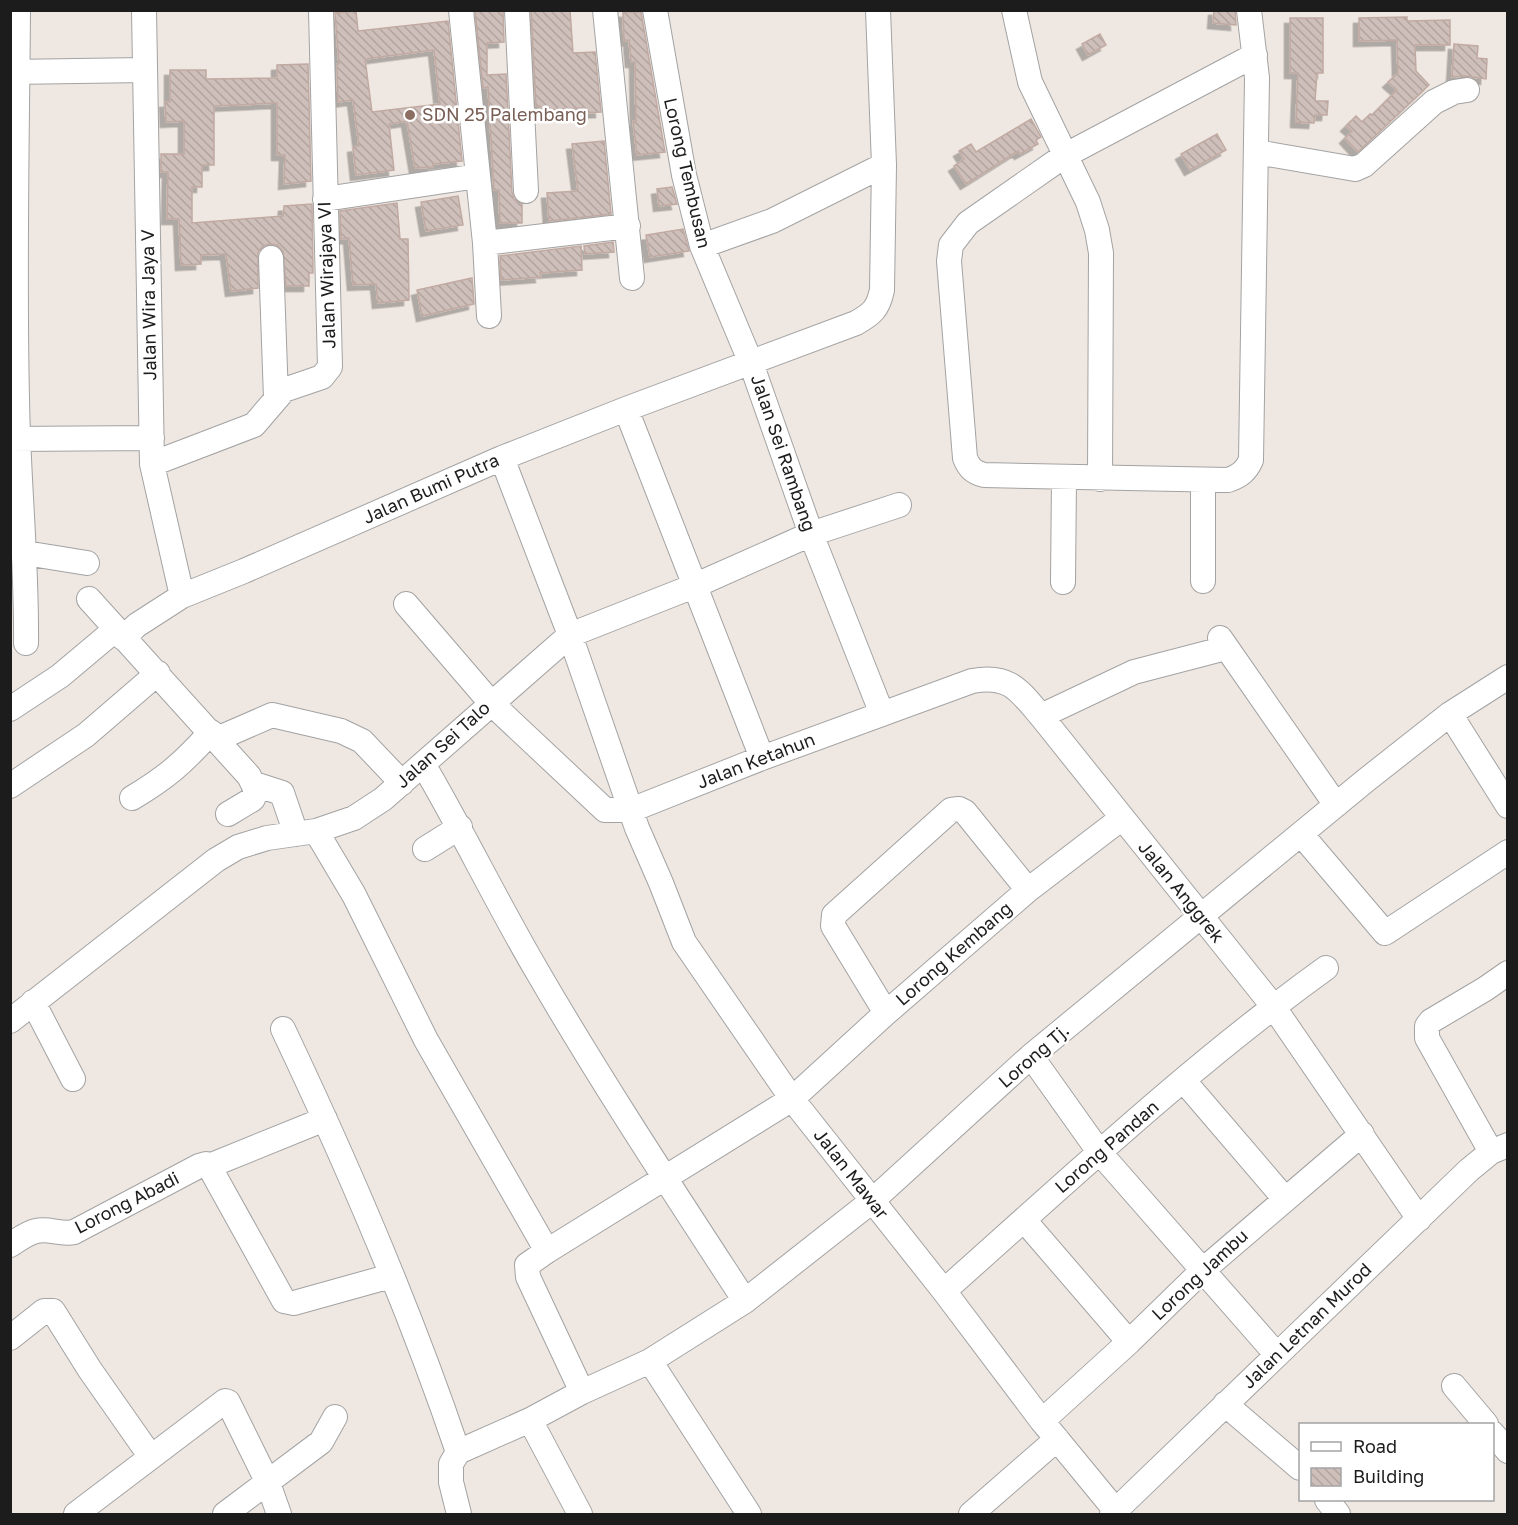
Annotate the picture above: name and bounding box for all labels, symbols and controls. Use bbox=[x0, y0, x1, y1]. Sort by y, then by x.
street label: Lorong Tembusan bbox=[660, 95, 716, 250]
place label: SDN 25 Palembang bbox=[422, 103, 587, 125]
marker: SDN 25 Palembang bbox=[403, 108, 417, 122]
street label: Jalan Wirajaya VI bbox=[312, 201, 340, 349]
street label: Jalan Wira Jaya V bbox=[136, 229, 160, 381]
street label: Jalan Sei Rambang bbox=[747, 371, 821, 534]
street label: Jalan Bumi Putra bbox=[359, 448, 502, 528]
street label: Jalan Sei Talo bbox=[391, 696, 494, 792]
street label: Jalan Ketahun bbox=[694, 727, 818, 793]
street label: Jalan Anggrek bbox=[1134, 836, 1229, 947]
street label: Lorong Kembang bbox=[891, 897, 1016, 1010]
street label: Lorong Tj. bbox=[993, 1019, 1073, 1092]
street label: Lorong Pandan bbox=[1050, 1095, 1163, 1197]
street label: Jalan Mawar bbox=[810, 1124, 894, 1223]
street label: Lorong Abadi bbox=[71, 1166, 182, 1238]
street label: Lorong Jambu bbox=[1147, 1224, 1252, 1324]
street label: Jalan Letnan Murod bbox=[1237, 1258, 1376, 1393]
legend bbox=[1299, 1423, 1494, 1501]
text: Road bbox=[1353, 1435, 1397, 1457]
text: Building bbox=[1353, 1465, 1424, 1487]

